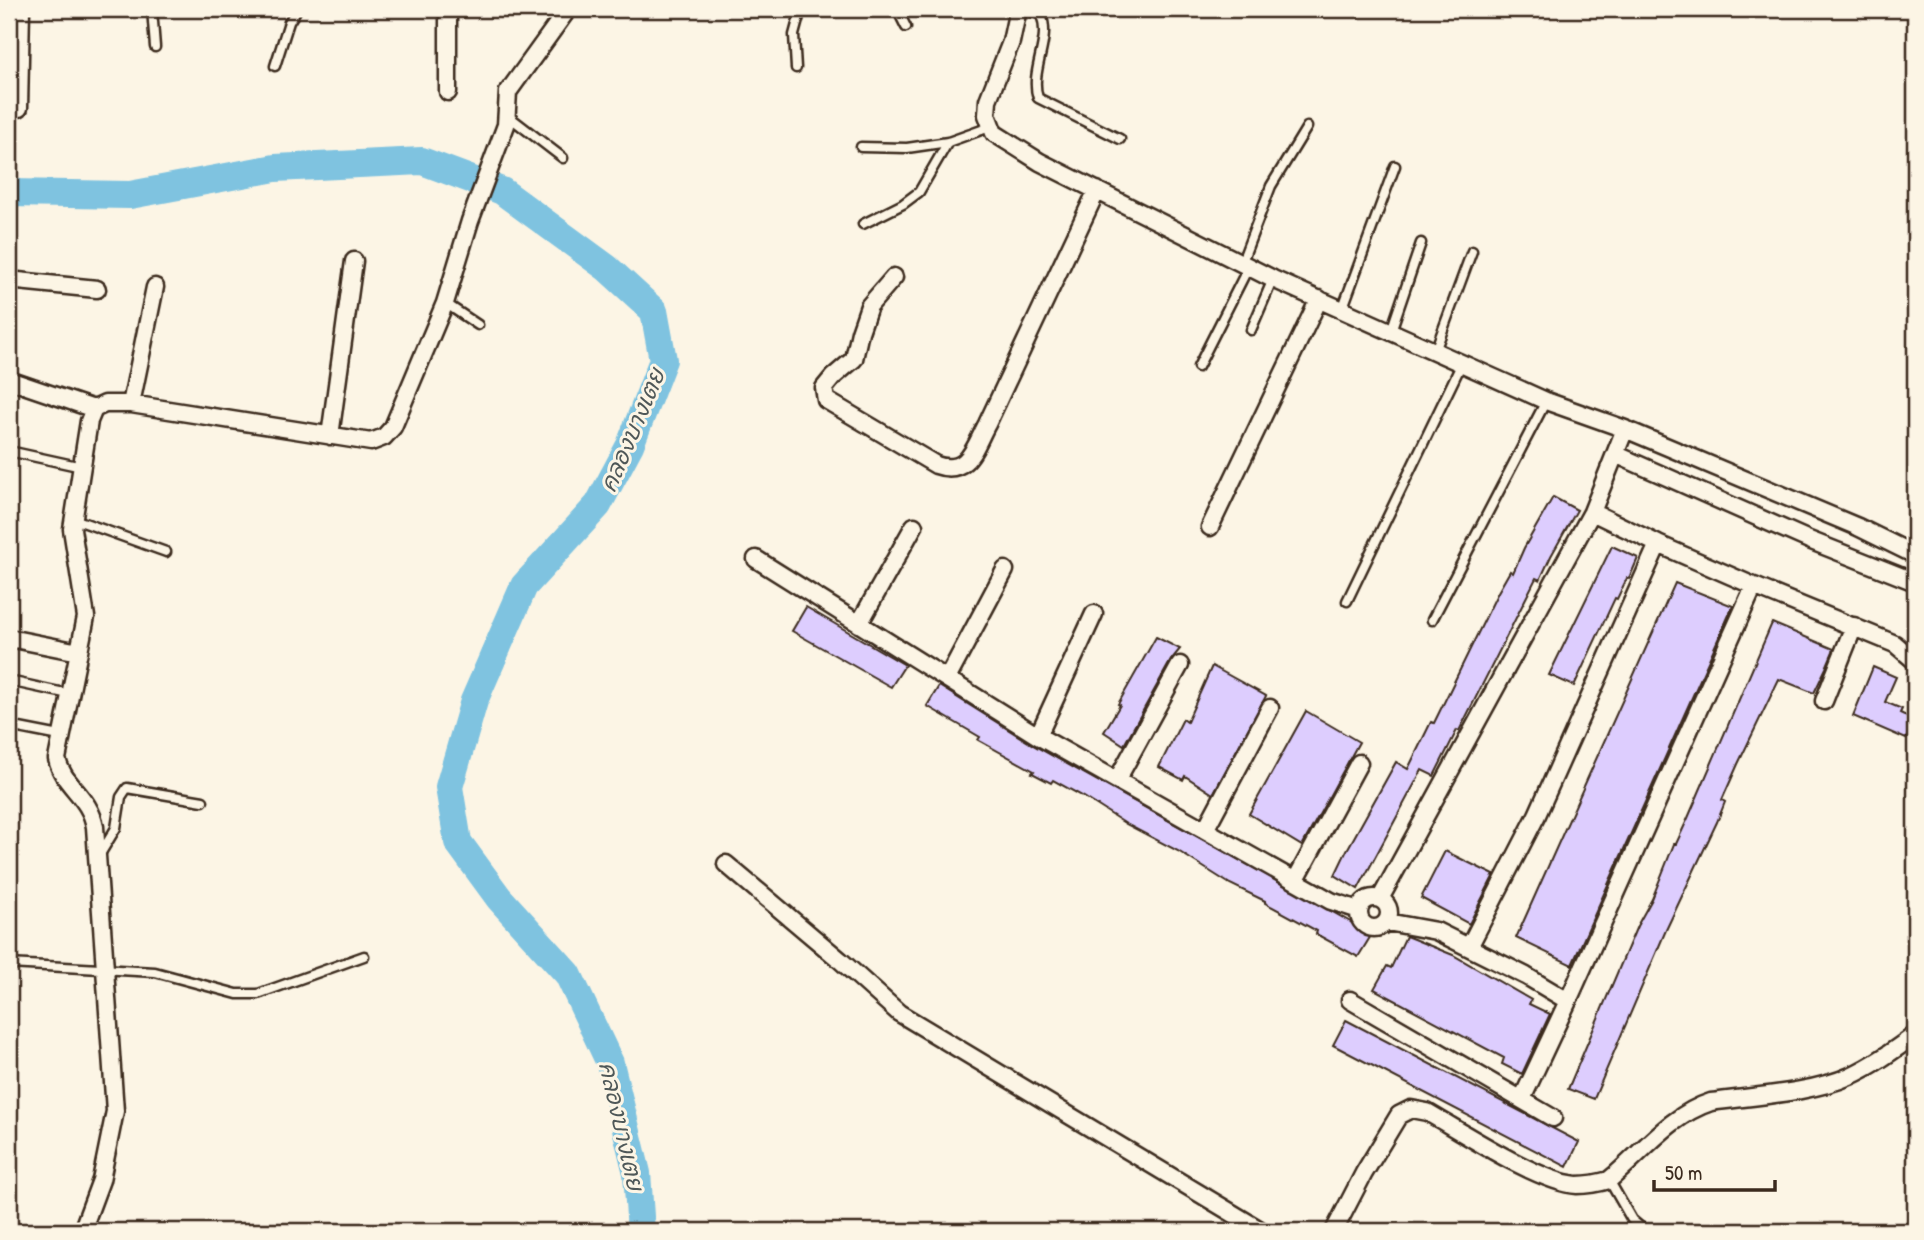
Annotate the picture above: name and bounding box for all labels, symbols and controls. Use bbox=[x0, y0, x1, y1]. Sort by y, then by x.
water label: คลองบางเตย bbox=[592, 362, 673, 496]
water label: คลองบางเตย bbox=[592, 1059, 652, 1195]
scale bar bbox=[1654, 1149, 1775, 1193]
text: 50 m bbox=[1665, 1158, 1702, 1187]

